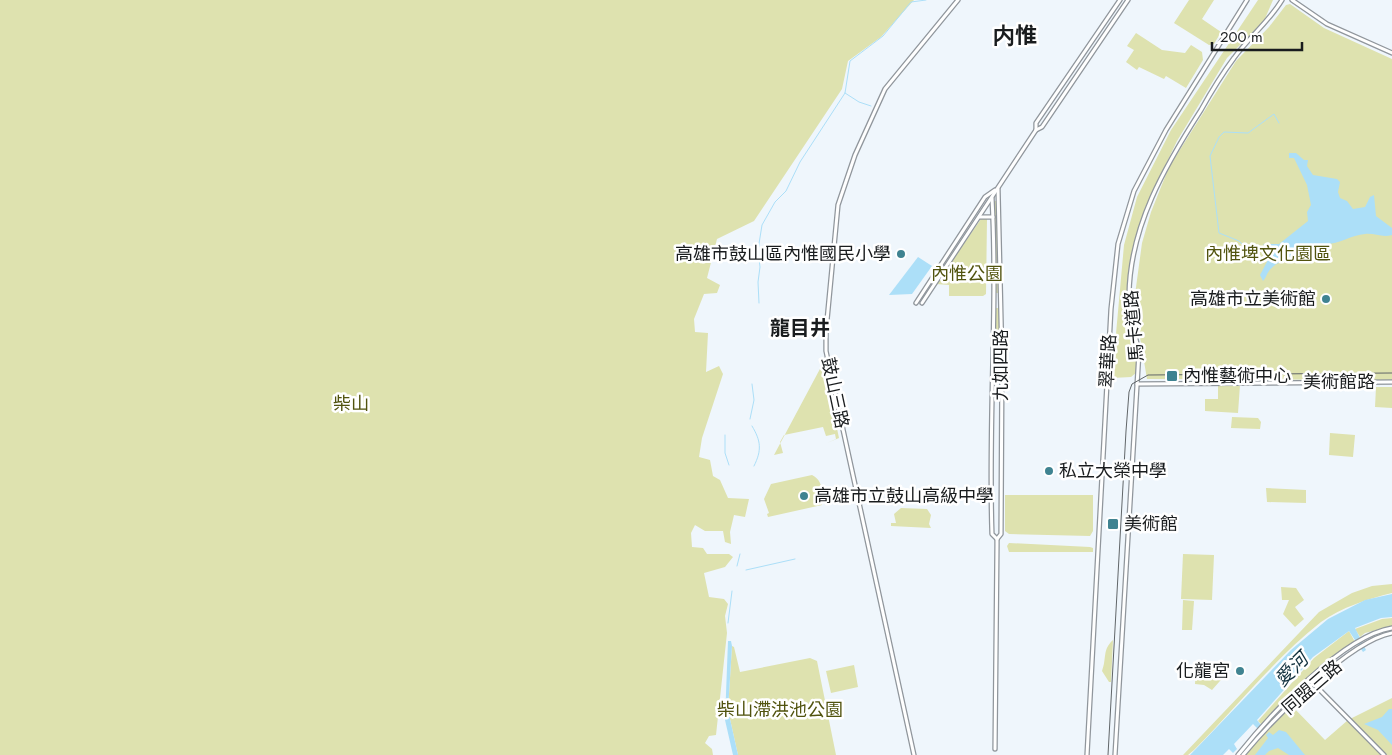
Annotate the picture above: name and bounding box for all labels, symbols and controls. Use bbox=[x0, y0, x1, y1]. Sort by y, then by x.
district label: 内惟 bbox=[993, 19, 1037, 51]
scale bar bbox=[1212, 20, 1302, 52]
text: 200 m bbox=[1220, 26, 1263, 48]
place label: 高雄市鼓山區內惟國民小學 bbox=[675, 241, 891, 267]
park label: 內惟埤文化園區 bbox=[1205, 241, 1331, 267]
marker: 高雄市鼓山區內惟國民小學 bbox=[895, 248, 907, 260]
park label: 內惟公園 bbox=[931, 261, 1003, 287]
place label: 高雄市立美術館 bbox=[1190, 286, 1316, 312]
street label: 馬卡道路 bbox=[1118, 289, 1150, 363]
marker: 高雄市立美術館 bbox=[1320, 293, 1332, 305]
district label: 龍目井 bbox=[770, 314, 830, 343]
street label: 九如四路 bbox=[988, 329, 1014, 401]
street label: 翠華路 bbox=[1094, 333, 1122, 389]
street label: 鼓山三路 bbox=[815, 355, 855, 431]
place label: 內惟藝術中心 bbox=[1183, 363, 1291, 389]
marker: 內惟藝術中心 bbox=[1165, 369, 1179, 383]
street label: 美術館路 bbox=[1303, 369, 1375, 395]
park label: 柴山 bbox=[333, 391, 369, 417]
place label: 私立大榮中學 bbox=[1059, 458, 1167, 484]
marker: 私立大榮中學 bbox=[1043, 465, 1055, 477]
place label: 高雄市立鼓山高級中學 bbox=[814, 483, 994, 509]
marker: 高雄市立鼓山高級中學 bbox=[798, 490, 810, 502]
place label: 美術館 bbox=[1124, 511, 1178, 537]
marker: 美術館 bbox=[1106, 517, 1120, 531]
water label: 愛河 bbox=[1268, 644, 1317, 692]
street label: 同盟三路 bbox=[1276, 654, 1348, 720]
place label: 化龍宮 bbox=[1176, 658, 1230, 684]
marker: 化龍宮 bbox=[1234, 665, 1246, 677]
park label: 柴山滯洪池公園 bbox=[717, 697, 843, 723]

